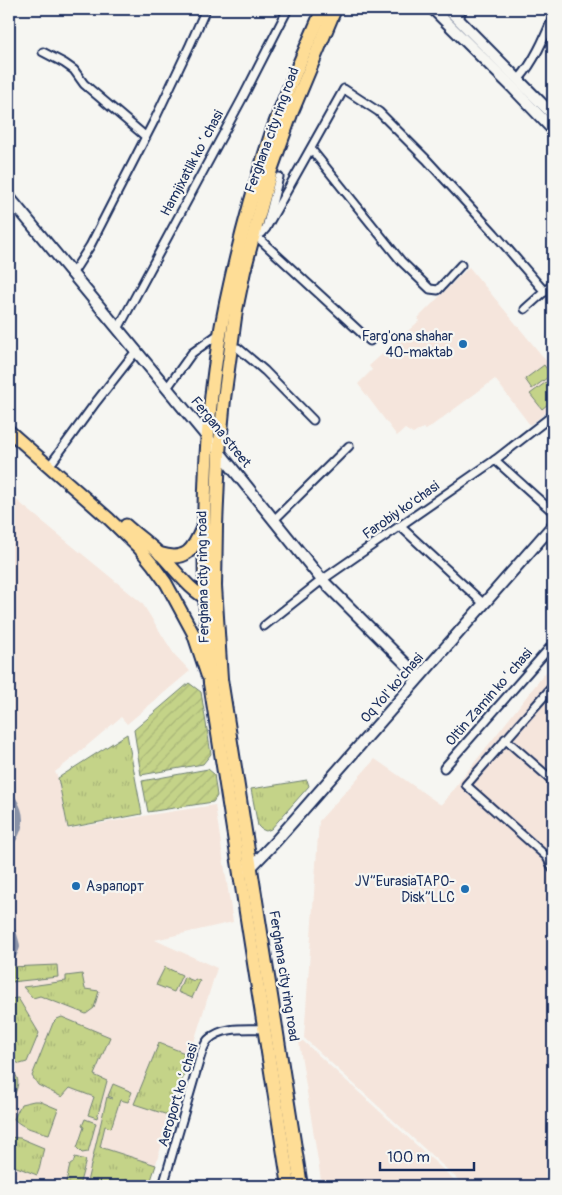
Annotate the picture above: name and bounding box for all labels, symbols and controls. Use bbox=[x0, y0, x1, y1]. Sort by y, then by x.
street label: Ferghana city ring road bbox=[241, 65, 303, 195]
street label: Hamjixatlik koʻchasi bbox=[157, 107, 227, 219]
place label: Farg'ona shahar 40-maktab bbox=[362, 328, 453, 361]
marker: Farg'ona shahar 40-maktab bbox=[457, 338, 469, 350]
street label: Fergana street bbox=[187, 393, 255, 471]
street label: Farobiy ko'chasi bbox=[359, 477, 443, 543]
street label: Ferghana city ring road bbox=[193, 511, 213, 643]
street label: Oltin Zamin koʻchasi bbox=[442, 644, 536, 749]
street label: Oq Yol' ko'chasi bbox=[357, 649, 427, 726]
place label: JV”EurasiaTAPO- Disk”LLC bbox=[355, 873, 455, 906]
place label: Аэрапорт bbox=[86, 878, 144, 895]
marker: Аэрапорт bbox=[70, 880, 82, 892]
marker: JV”EurasiaTAPO- Disk”LLC bbox=[459, 883, 471, 895]
street label: Ferghana city ring road bbox=[265, 909, 303, 1043]
street label: Aeroport koʻchasi bbox=[154, 1041, 202, 1149]
scale bar bbox=[380, 1140, 473, 1172]
text: 100 m bbox=[387, 1148, 430, 1167]

